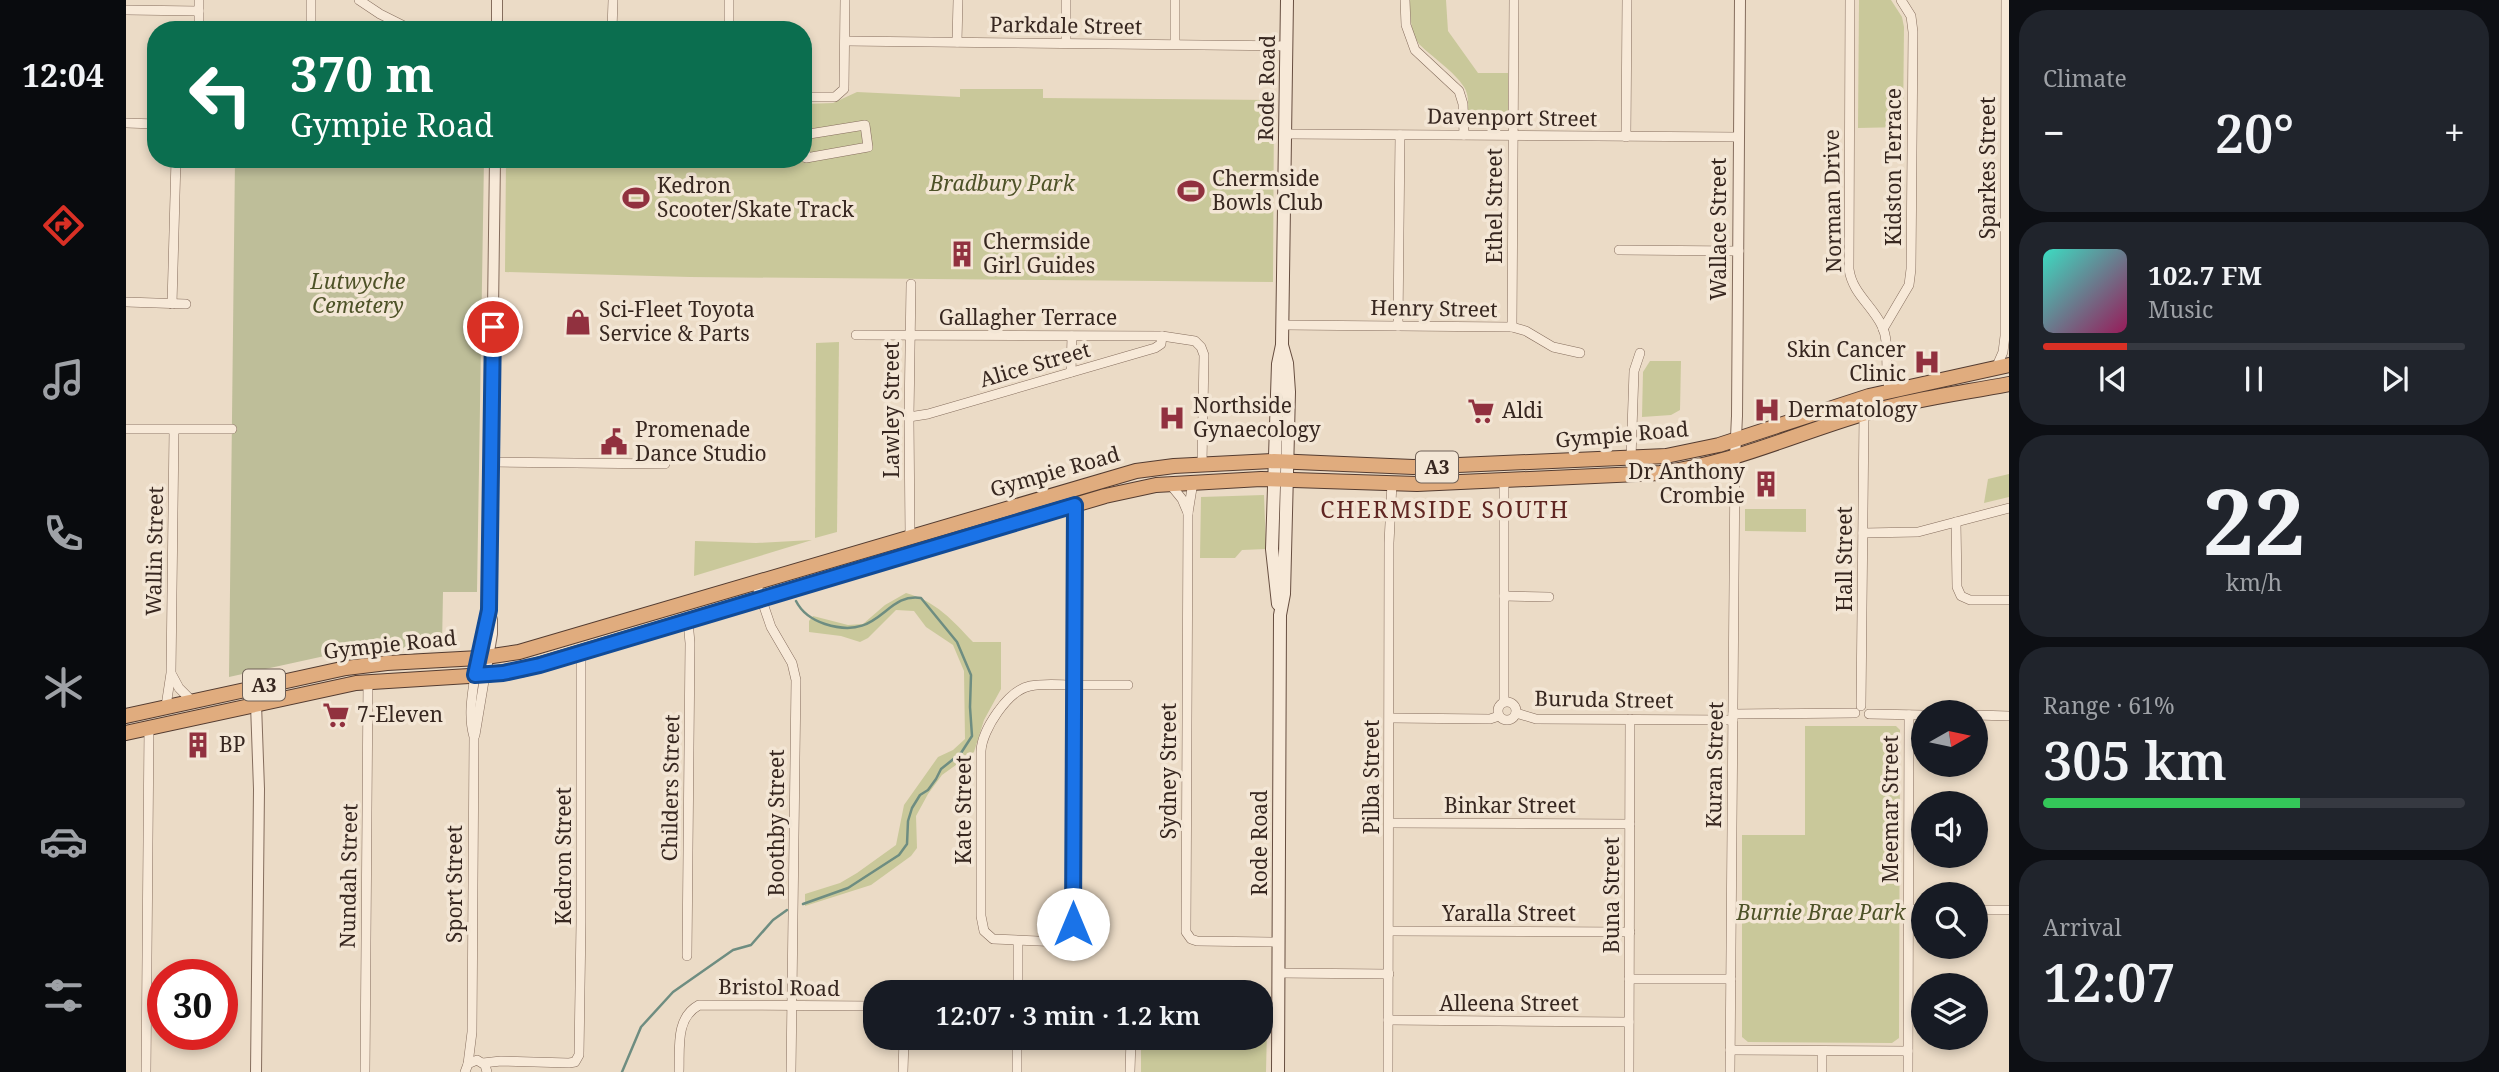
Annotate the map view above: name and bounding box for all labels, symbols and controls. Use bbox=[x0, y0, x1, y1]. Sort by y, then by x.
street label: Parkdale Street bbox=[989, 10, 1143, 40]
street label: Rode Road bbox=[1251, 35, 1281, 141]
text: 370 m bbox=[290, 40, 434, 106]
icon: left bbox=[175, 49, 266, 140]
text: 12:04 bbox=[22, 53, 104, 96]
text: Climate bbox=[2043, 62, 2127, 94]
street label: Kidston Terrace bbox=[1879, 88, 1907, 246]
street label: Sparkes Street bbox=[1973, 97, 2001, 239]
text: 20° bbox=[2215, 97, 2294, 168]
street label: Davenport Street bbox=[1427, 102, 1597, 132]
text: Gympie Road bbox=[290, 103, 494, 146]
text: − bbox=[2043, 106, 2065, 158]
text: + bbox=[2444, 106, 2465, 158]
street label: Norman Drive bbox=[1817, 129, 1847, 273]
street label: Ethel Street bbox=[1480, 148, 1508, 264]
street label: Wallace Street bbox=[1704, 158, 1732, 300]
place label: Chermside Bowls Club bbox=[1212, 164, 1323, 216]
park label: Bradbury Park bbox=[928, 169, 1076, 197]
place label: Kedron Scooter/Skate Track bbox=[657, 171, 855, 223]
sports icon: Chermside Bowls Club bbox=[1176, 176, 1206, 206]
sports icon: Kedron Scooter/Skate Track bbox=[621, 183, 651, 213]
icon: directions bbox=[39, 201, 88, 250]
place label: Chermside Girl Guides bbox=[983, 227, 1095, 279]
building icon: Chermside Girl Guides bbox=[947, 239, 977, 269]
text: 102.7 FM bbox=[2148, 257, 2262, 293]
park label: Lutwyche Cemetery bbox=[310, 267, 405, 319]
street label: Henry Street bbox=[1370, 293, 1498, 323]
text: Music bbox=[2148, 293, 2213, 325]
place label: Sci-Fleet Toyota Service & Parts bbox=[599, 295, 755, 347]
pin bbox=[463, 297, 523, 357]
street label: Gallagher Terrace bbox=[939, 303, 1117, 331]
shop icon: Sci-Fleet Toyota Service & Parts bbox=[563, 307, 593, 337]
icon: arrive bbox=[474, 308, 512, 346]
street label: Alice Street bbox=[976, 335, 1093, 393]
place label: Skin Cancer Clinic bbox=[1787, 335, 1906, 387]
street label: Lawley Street bbox=[877, 342, 905, 478]
hospital icon: Skin Cancer Clinic bbox=[1912, 347, 1942, 377]
icon: music bbox=[39, 355, 88, 404]
icon: previous bbox=[2094, 360, 2132, 398]
icon: pause bbox=[2235, 360, 2273, 398]
icon: next bbox=[2376, 360, 2414, 398]
place label: Northside Gynaecology bbox=[1193, 391, 1321, 443]
hospital icon: Dermatology bbox=[1752, 395, 1782, 425]
place label: Dermatology bbox=[1788, 395, 1917, 423]
supermarket icon: Aldi bbox=[1466, 396, 1496, 426]
place label: Aldi bbox=[1502, 396, 1543, 424]
hospital icon: Northside Gynaecology bbox=[1157, 403, 1187, 433]
street label: Gympie Road bbox=[1554, 414, 1690, 454]
place label: Promenade Dance Studio bbox=[635, 415, 767, 467]
public building icon: Promenade Dance Studio bbox=[599, 427, 629, 457]
street label: Gympie Road bbox=[987, 439, 1123, 503]
road number: A3 bbox=[1416, 452, 1458, 482]
place label: Dr Anthony Crombie bbox=[1628, 457, 1745, 509]
text: 22 bbox=[2203, 458, 2305, 582]
building icon: Dr Anthony Crombie bbox=[1751, 469, 1781, 499]
street label: Wallin Street bbox=[139, 486, 169, 616]
district label: CHERMSIDE SOUTH bbox=[1320, 493, 1570, 525]
street label: Hall Street bbox=[1830, 506, 1858, 612]
icon: phone bbox=[39, 509, 88, 558]
text: km/h bbox=[2226, 566, 2282, 598]
street label: Gympie Road bbox=[322, 623, 458, 665]
icon: climate bbox=[39, 663, 88, 712]
road number: A3 bbox=[243, 670, 285, 700]
street label: Buruda Street bbox=[1534, 684, 1674, 714]
text: Range · 61% bbox=[2043, 689, 2175, 721]
supermarket icon: 7-Eleven bbox=[321, 700, 351, 730]
place label: 7-Eleven bbox=[357, 700, 443, 728]
north arrow bbox=[1911, 700, 1988, 777]
map controls bbox=[1911, 700, 1988, 1050]
street label: Kuran Street bbox=[1699, 702, 1729, 828]
street label: Sydney Street bbox=[1154, 703, 1182, 839]
street label: Childers Street bbox=[655, 714, 685, 862]
street label: Pilba Street bbox=[1357, 720, 1385, 834]
text: 305 km bbox=[2043, 724, 2227, 795]
building icon: BP bbox=[183, 730, 213, 760]
place label: BP bbox=[219, 730, 245, 758]
street label: Meemar Street bbox=[1876, 735, 1904, 883]
street label: Boothby Street bbox=[762, 749, 790, 897]
street label: Kate Street bbox=[949, 755, 977, 865]
street label: Kedron Street bbox=[549, 787, 577, 925]
street label: Rode Road bbox=[1245, 790, 1273, 896]
street label: Binkar Street bbox=[1444, 791, 1576, 819]
button: sound bbox=[1911, 791, 1988, 868]
street label: Nundah Street bbox=[333, 803, 363, 949]
icon: car bbox=[39, 817, 88, 866]
street label: Sport Street bbox=[440, 825, 468, 943]
street label: Buna Street bbox=[1597, 837, 1625, 953]
button: search bbox=[1911, 882, 1988, 959]
position arrow bbox=[1036, 887, 1110, 961]
park label: Burnie Brae Park bbox=[1736, 898, 1907, 926]
street label: Yaralla Street bbox=[1441, 899, 1576, 927]
text: Arrival bbox=[2043, 911, 2122, 943]
text: 12:07 bbox=[2043, 946, 2176, 1017]
speed limit sign: 30 bbox=[147, 959, 238, 1050]
icon: filters bbox=[39, 971, 88, 1020]
street label: Bristol Road bbox=[718, 972, 840, 1002]
button: layers bbox=[1911, 973, 1988, 1050]
street label: Alleena Street bbox=[1439, 989, 1579, 1017]
text: 12:07 · 3 min · 1.2 km bbox=[936, 997, 1200, 1033]

